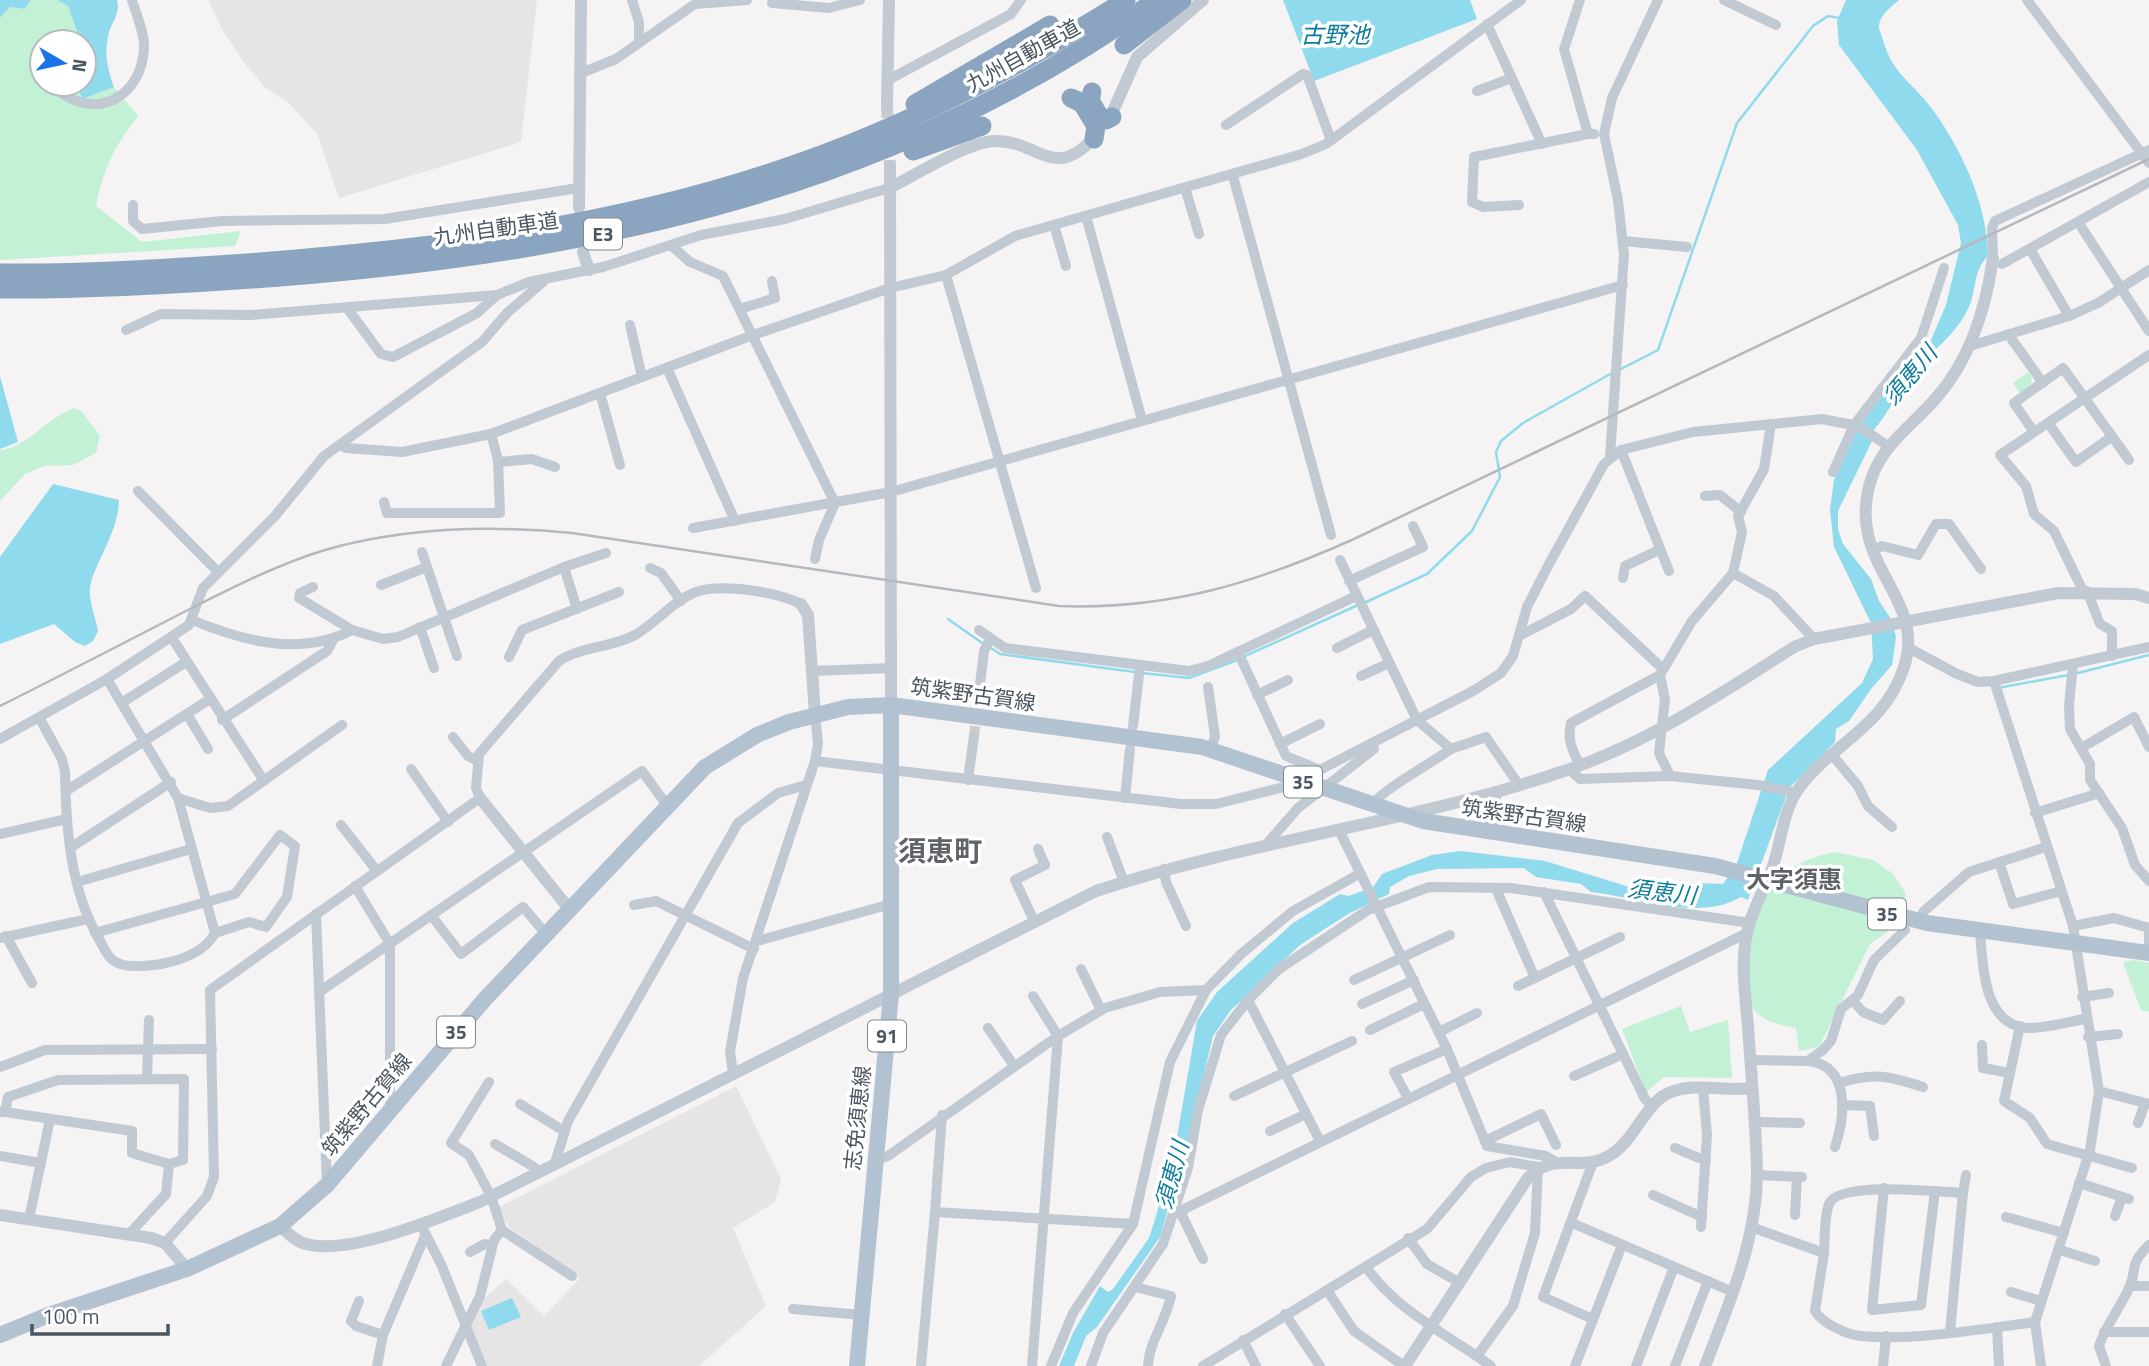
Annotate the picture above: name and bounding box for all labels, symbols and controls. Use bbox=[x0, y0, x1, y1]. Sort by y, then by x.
street label: 九州自動車道 bbox=[960, 11, 1085, 100]
water label: 古野池 bbox=[1301, 17, 1372, 52]
north arrow bbox=[28, 28, 98, 98]
text: N bbox=[65, 57, 96, 75]
street label: 九州自動車道 bbox=[431, 203, 560, 253]
road number: E3 bbox=[584, 218, 622, 250]
water label: 須恵川 bbox=[1874, 335, 1947, 412]
street label: 筑紫野古賀線 bbox=[909, 669, 1038, 719]
road number: 35 bbox=[1284, 766, 1322, 797]
street label: 筑紫野古賀線 bbox=[1460, 790, 1589, 840]
district label: 須恵町 bbox=[898, 829, 982, 872]
district label: 大字須惠 bbox=[1746, 861, 1842, 897]
water label: 須恵川 bbox=[1626, 870, 1701, 913]
road number: 35 bbox=[1868, 898, 1906, 930]
road number: 35 bbox=[437, 1016, 475, 1048]
road number: 91 bbox=[868, 1020, 906, 1052]
street label: 筑紫野古賀線 bbox=[313, 1046, 419, 1163]
street label: 志免須恵線 bbox=[836, 1064, 878, 1172]
water label: 須恵川 bbox=[1146, 1134, 1198, 1213]
scale bar bbox=[32, 1292, 168, 1336]
text: 100 m bbox=[42, 1300, 99, 1332]

